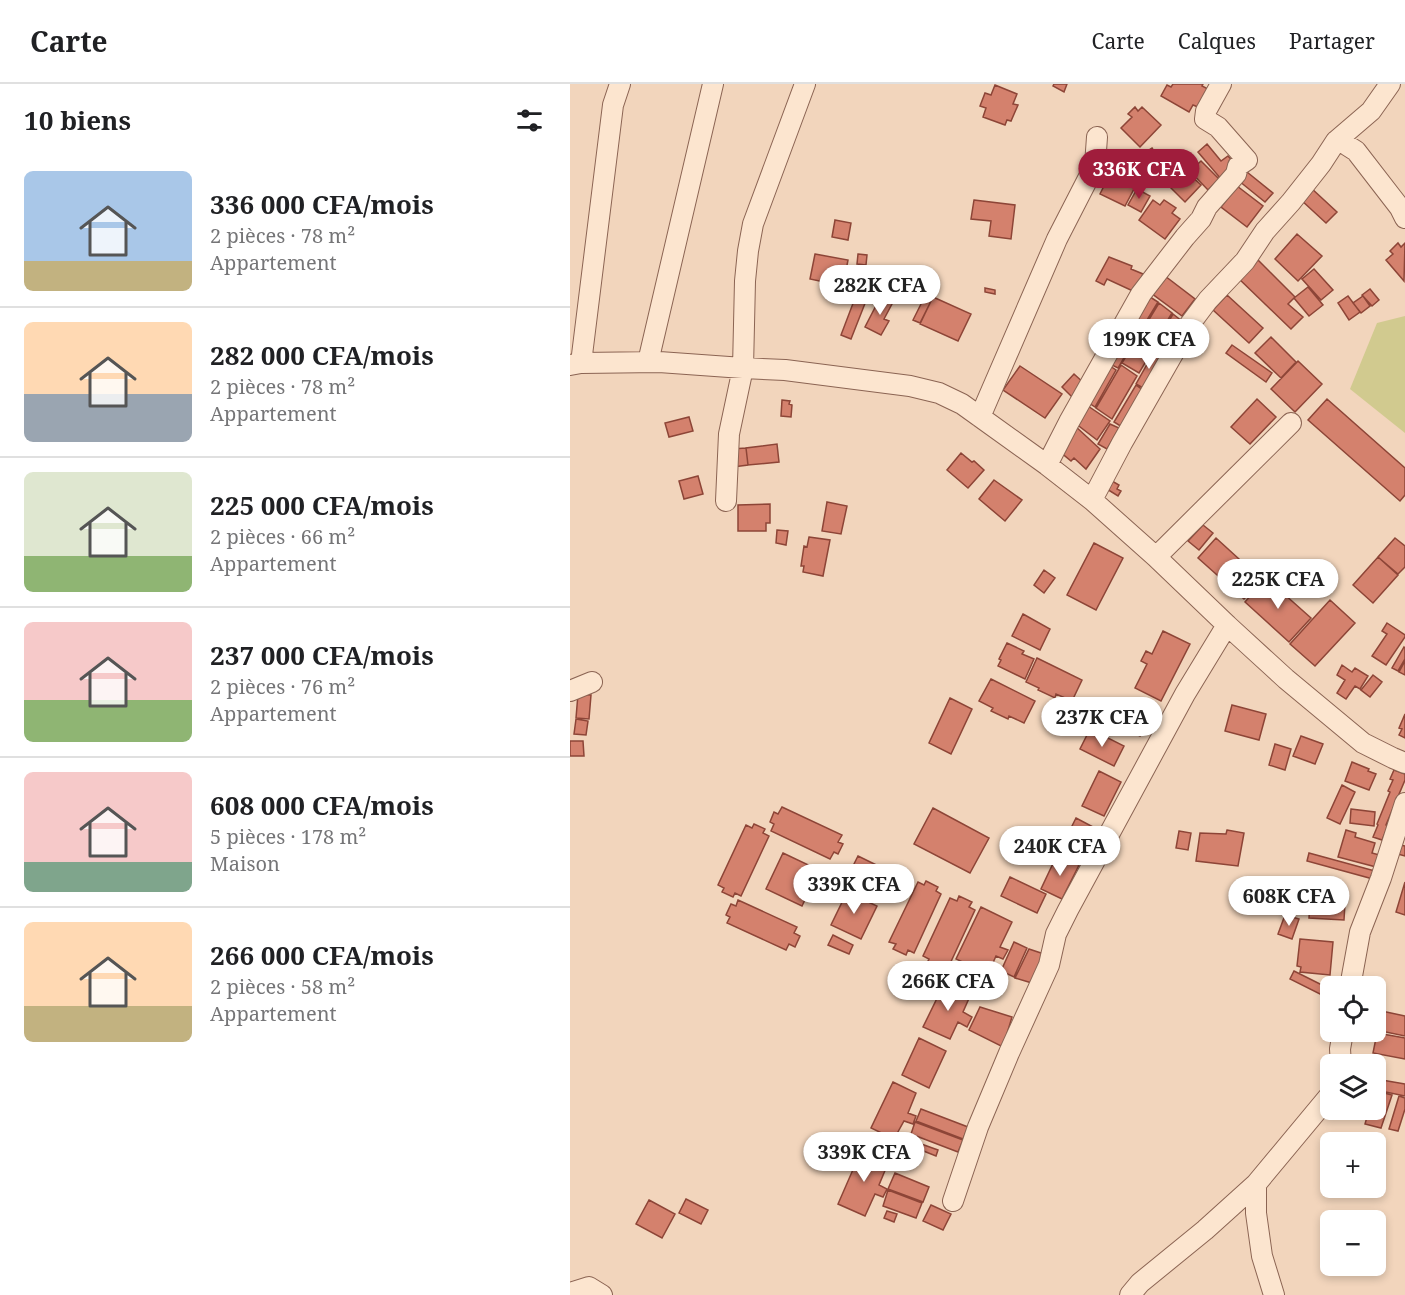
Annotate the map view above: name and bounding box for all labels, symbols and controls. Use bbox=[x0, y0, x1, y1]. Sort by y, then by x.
text: Carte bbox=[30, 22, 108, 60]
text: Carte bbox=[1092, 27, 1145, 55]
text: Calques bbox=[1178, 27, 1256, 55]
text: Partager bbox=[1289, 27, 1375, 55]
text: 10 biens bbox=[24, 102, 131, 138]
icon: filters bbox=[513, 104, 546, 137]
pin: 336K CFA bbox=[1077, 149, 1201, 200]
text: 336K CFA bbox=[1092, 155, 1186, 182]
text: 336 000 CFA/mois bbox=[210, 186, 434, 222]
icon: home bbox=[72, 195, 144, 267]
text: 2 pièces · 78 m² bbox=[210, 222, 355, 249]
text: Appartement bbox=[210, 249, 337, 276]
pin: 282K CFA bbox=[818, 265, 942, 316]
text: 282K CFA bbox=[833, 271, 927, 298]
pin: 199K CFA bbox=[1087, 319, 1211, 370]
text: 199K CFA bbox=[1102, 325, 1196, 352]
text: 282 000 CFA/mois bbox=[210, 337, 434, 373]
icon: home bbox=[72, 346, 144, 418]
text: 2 pièces · 78 m² bbox=[210, 373, 355, 400]
text: Appartement bbox=[210, 400, 337, 427]
text: 225 000 CFA/mois bbox=[210, 487, 434, 523]
icon: home bbox=[72, 496, 144, 568]
text: 2 pièces · 66 m² bbox=[210, 523, 355, 550]
text: Appartement bbox=[210, 550, 337, 577]
pin: 225K CFA bbox=[1216, 559, 1340, 610]
text: 225K CFA bbox=[1231, 565, 1325, 592]
text: 237 000 CFA/mois bbox=[210, 637, 434, 673]
icon: home bbox=[72, 646, 144, 718]
text: 2 pièces · 76 m² bbox=[210, 673, 355, 700]
pin: 237K CFA bbox=[1040, 697, 1164, 748]
text: Appartement bbox=[210, 700, 337, 727]
text: 237K CFA bbox=[1055, 703, 1149, 730]
text: 608 000 CFA/mois bbox=[210, 787, 434, 823]
icon: home bbox=[72, 796, 144, 868]
text: 5 pièces · 178 m² bbox=[210, 823, 366, 850]
pin: 240K CFA bbox=[998, 826, 1122, 877]
text: 240K CFA bbox=[1013, 832, 1107, 859]
text: Maison bbox=[210, 850, 280, 877]
pin: 339K CFA bbox=[792, 864, 916, 915]
text: 339K CFA bbox=[807, 870, 901, 897]
pin: 608K CFA bbox=[1227, 876, 1351, 927]
text: 608K CFA bbox=[1242, 882, 1336, 909]
text: 266 000 CFA/mois bbox=[210, 937, 434, 973]
icon: home bbox=[72, 946, 144, 1018]
pin: 266K CFA bbox=[886, 961, 1010, 1012]
text: 266K CFA bbox=[901, 967, 995, 994]
text: 2 pièces · 58 m² bbox=[210, 973, 355, 1000]
map controls bbox=[1320, 976, 1386, 1276]
button: locate bbox=[1320, 976, 1386, 1042]
text: Appartement bbox=[210, 1000, 337, 1027]
button: layers bbox=[1320, 1054, 1386, 1120]
pin: 339K CFA bbox=[802, 1132, 926, 1183]
button: + bbox=[1320, 1132, 1386, 1198]
text: 339K CFA bbox=[817, 1138, 911, 1165]
button: − bbox=[1320, 1210, 1386, 1276]

